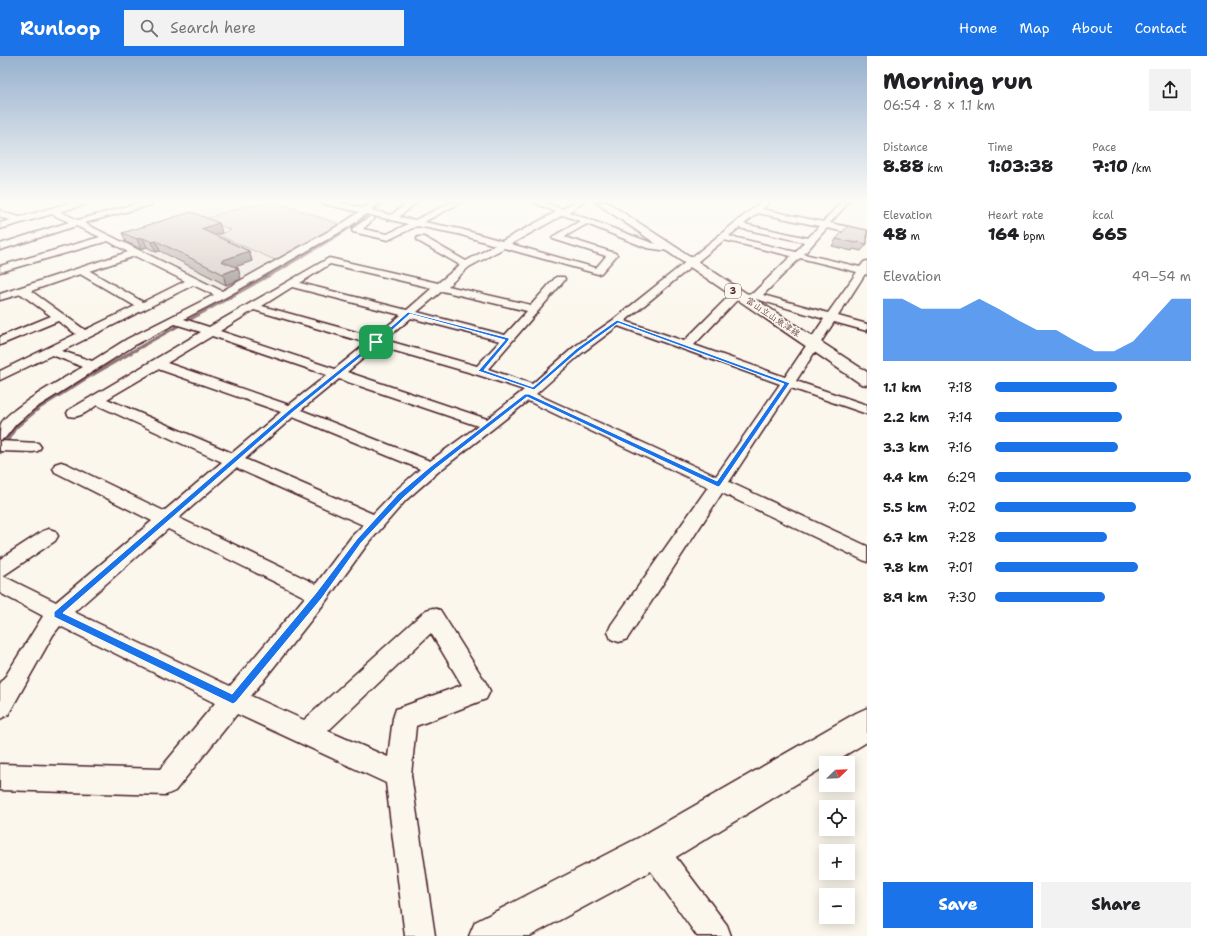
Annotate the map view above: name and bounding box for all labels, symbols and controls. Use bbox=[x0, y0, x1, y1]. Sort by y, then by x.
search box bbox=[124, 10, 404, 46]
text: Runloop bbox=[20, 16, 100, 41]
icon: search bbox=[138, 17, 160, 39]
text: Search here bbox=[170, 18, 256, 38]
text: Home bbox=[959, 19, 998, 37]
text: Map bbox=[1020, 19, 1050, 37]
text: About bbox=[1072, 19, 1113, 37]
text: Contact bbox=[1135, 19, 1187, 37]
text: Morning run bbox=[883, 67, 1033, 96]
button: share bbox=[1149, 69, 1191, 111]
text: 06:54 · 8 × 1.1 km bbox=[883, 97, 995, 114]
text: Distance bbox=[883, 140, 928, 155]
text: Time bbox=[988, 140, 1013, 155]
text: Pace bbox=[1092, 140, 1117, 155]
text: 8.88 bbox=[883, 155, 924, 177]
text: 1:03:38 bbox=[988, 155, 1053, 177]
text: 7:10 bbox=[1092, 155, 1128, 177]
text: km bbox=[924, 161, 943, 176]
text: /km bbox=[1128, 161, 1151, 176]
text: Elevation bbox=[883, 208, 932, 223]
text: Heart rate bbox=[988, 208, 1044, 223]
text: kcal bbox=[1092, 208, 1114, 223]
text: 48 bbox=[883, 223, 907, 245]
text: 164 bbox=[988, 223, 1019, 245]
text: 665 bbox=[1092, 223, 1127, 245]
text: m bbox=[907, 229, 920, 244]
text: bpm bbox=[1019, 229, 1045, 244]
text: Elevation bbox=[883, 268, 941, 285]
text: 49–54 m bbox=[1132, 268, 1191, 285]
road number: 3 bbox=[725, 284, 741, 298]
street label: 富山立山魚津線 bbox=[744, 294, 802, 340]
pin bbox=[359, 325, 393, 359]
icon: arrive bbox=[365, 331, 387, 353]
text: 1.1 km bbox=[883, 379, 921, 396]
text: 7:18 bbox=[947, 379, 973, 396]
text: 2.2 km bbox=[883, 409, 929, 426]
text: 7:14 bbox=[947, 409, 972, 426]
text: 3.3 km bbox=[883, 439, 929, 456]
text: 7:16 bbox=[947, 439, 972, 456]
text: 4.4 km bbox=[883, 469, 928, 486]
text: 6:29 bbox=[947, 469, 976, 486]
text: 5.5 km bbox=[883, 499, 927, 516]
text: 7:02 bbox=[947, 499, 976, 516]
text: 6.7 km bbox=[883, 529, 928, 546]
text: 7:28 bbox=[947, 529, 976, 546]
text: 7.8 km bbox=[883, 559, 928, 576]
text: 7:01 bbox=[947, 559, 973, 576]
text: 8.9 km bbox=[883, 589, 928, 606]
text: 7:30 bbox=[947, 589, 976, 606]
north arrow bbox=[819, 756, 855, 792]
map controls bbox=[819, 756, 855, 924]
button: locate bbox=[819, 800, 855, 836]
button: + bbox=[819, 844, 855, 880]
button: Save bbox=[883, 882, 1033, 928]
button: Share bbox=[1041, 882, 1191, 928]
button: − bbox=[819, 888, 855, 924]

